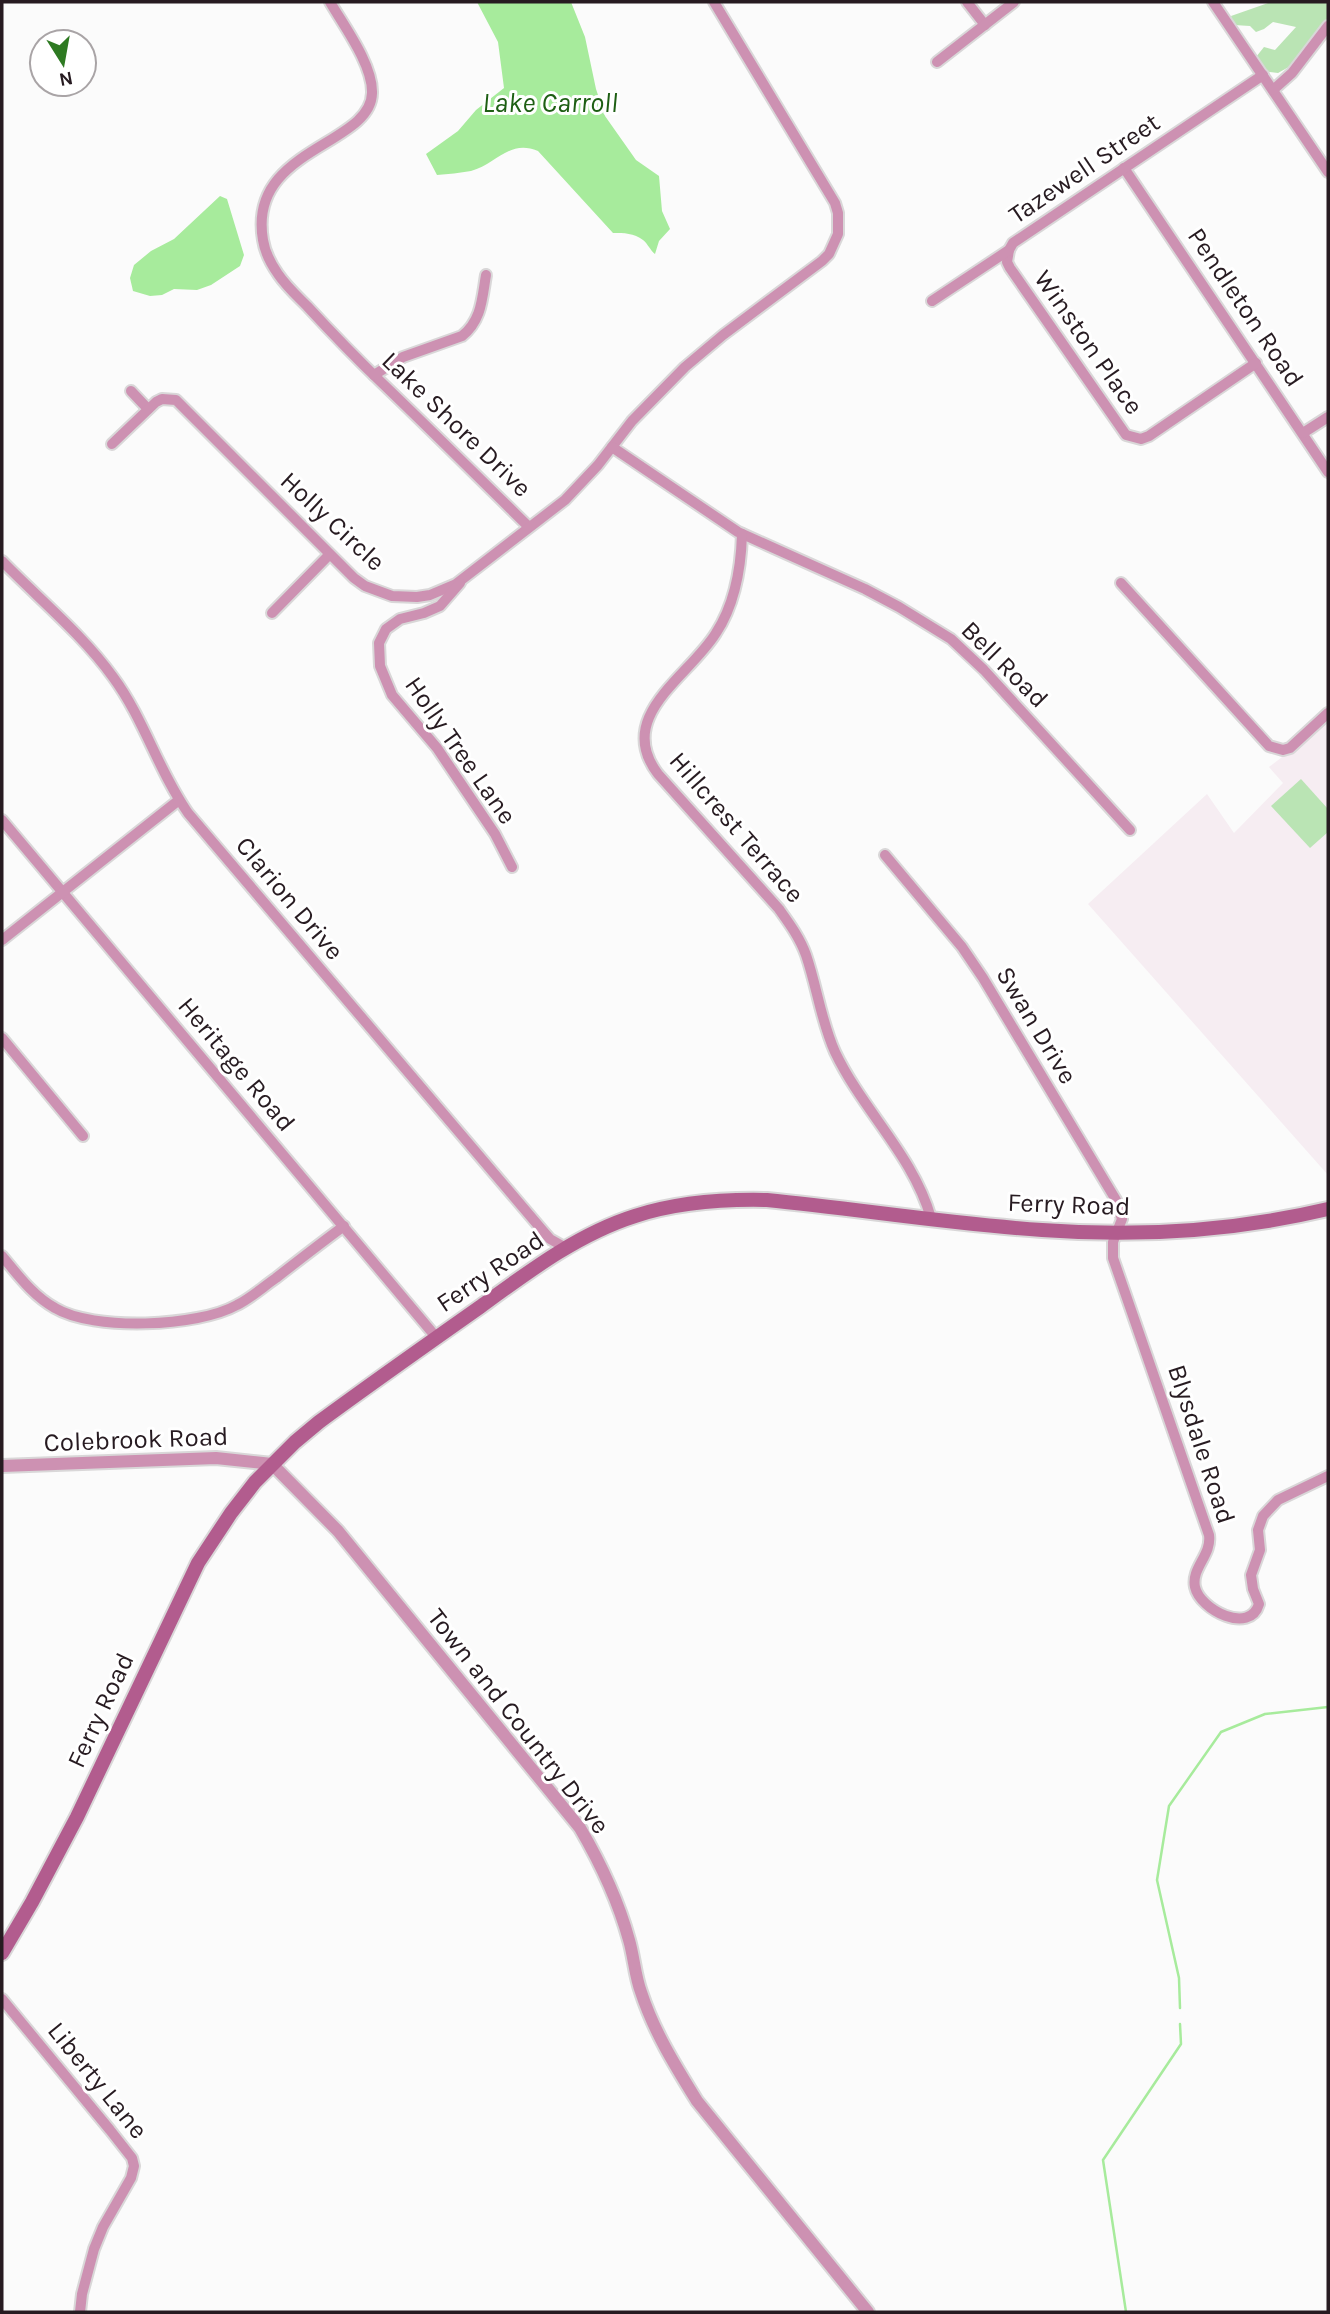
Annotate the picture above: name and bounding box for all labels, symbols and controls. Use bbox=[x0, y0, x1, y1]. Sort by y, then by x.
north arrow bbox=[28, 28, 98, 98]
text: N bbox=[57, 67, 75, 91]
water label: Lake Carroll bbox=[482, 86, 618, 119]
street label: Tazewell Street bbox=[1003, 106, 1166, 230]
street label: Pendleton Road bbox=[1181, 222, 1310, 393]
street label: Winston Place bbox=[1027, 264, 1150, 420]
street label: Lake Shore Drive bbox=[375, 345, 538, 504]
street label: Holly Circle bbox=[274, 465, 391, 578]
street label: Bell Road bbox=[955, 614, 1055, 714]
street label: Holly Tree Lane bbox=[398, 670, 523, 830]
street label: Hillcrest Terrace bbox=[663, 746, 811, 909]
street label: Clarion Drive bbox=[229, 830, 350, 966]
street label: Swan Drive bbox=[989, 961, 1084, 1090]
street label: Heritage Road bbox=[171, 991, 302, 1138]
street label: Ferry Road bbox=[1007, 1187, 1131, 1222]
street label: Ferry Road bbox=[431, 1224, 550, 1319]
street label: Blysdale Road bbox=[1161, 1361, 1242, 1528]
street label: Colebrook Road bbox=[43, 1421, 229, 1458]
street label: Town and Country Drive bbox=[421, 1603, 616, 1840]
street label: Ferry Road bbox=[60, 1648, 141, 1773]
street label: Liberty Lane bbox=[41, 2016, 154, 2145]

